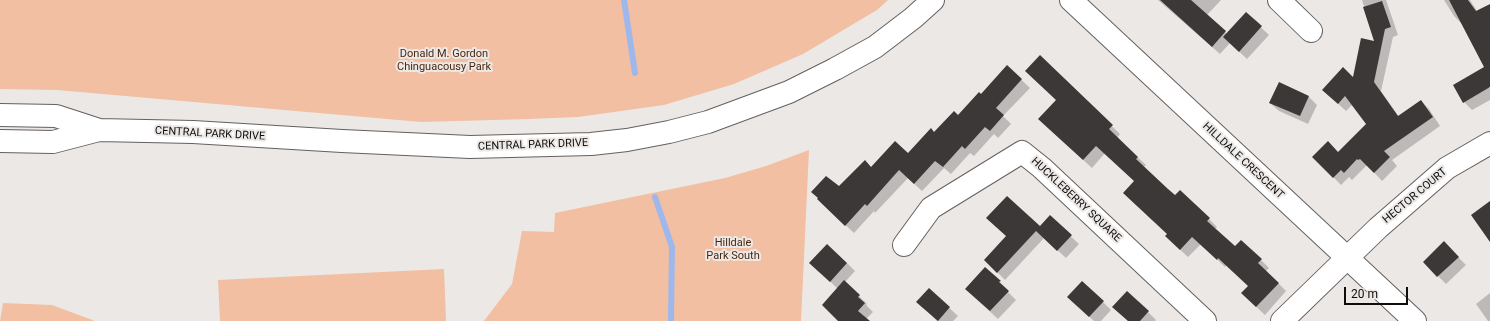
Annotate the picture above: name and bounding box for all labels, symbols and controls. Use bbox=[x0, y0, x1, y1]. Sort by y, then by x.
park label: Donald M. Gordon Chinguacousy Park bbox=[397, 47, 491, 73]
street label: HILLDALE CRESCENT bbox=[1200, 120, 1286, 202]
street label: CENTRAL PARK DRIVE bbox=[155, 125, 265, 143]
street label: CENTRAL PARK DRIVE bbox=[478, 136, 588, 154]
street label: HUCKLEBERRY SQUARE bbox=[1028, 155, 1124, 245]
street label: HECTOR COURT bbox=[1380, 165, 1450, 227]
park label: Hilldale Park South bbox=[706, 236, 760, 262]
scale bar bbox=[1346, 279, 1410, 305]
text: 20 m bbox=[1351, 287, 1378, 301]

